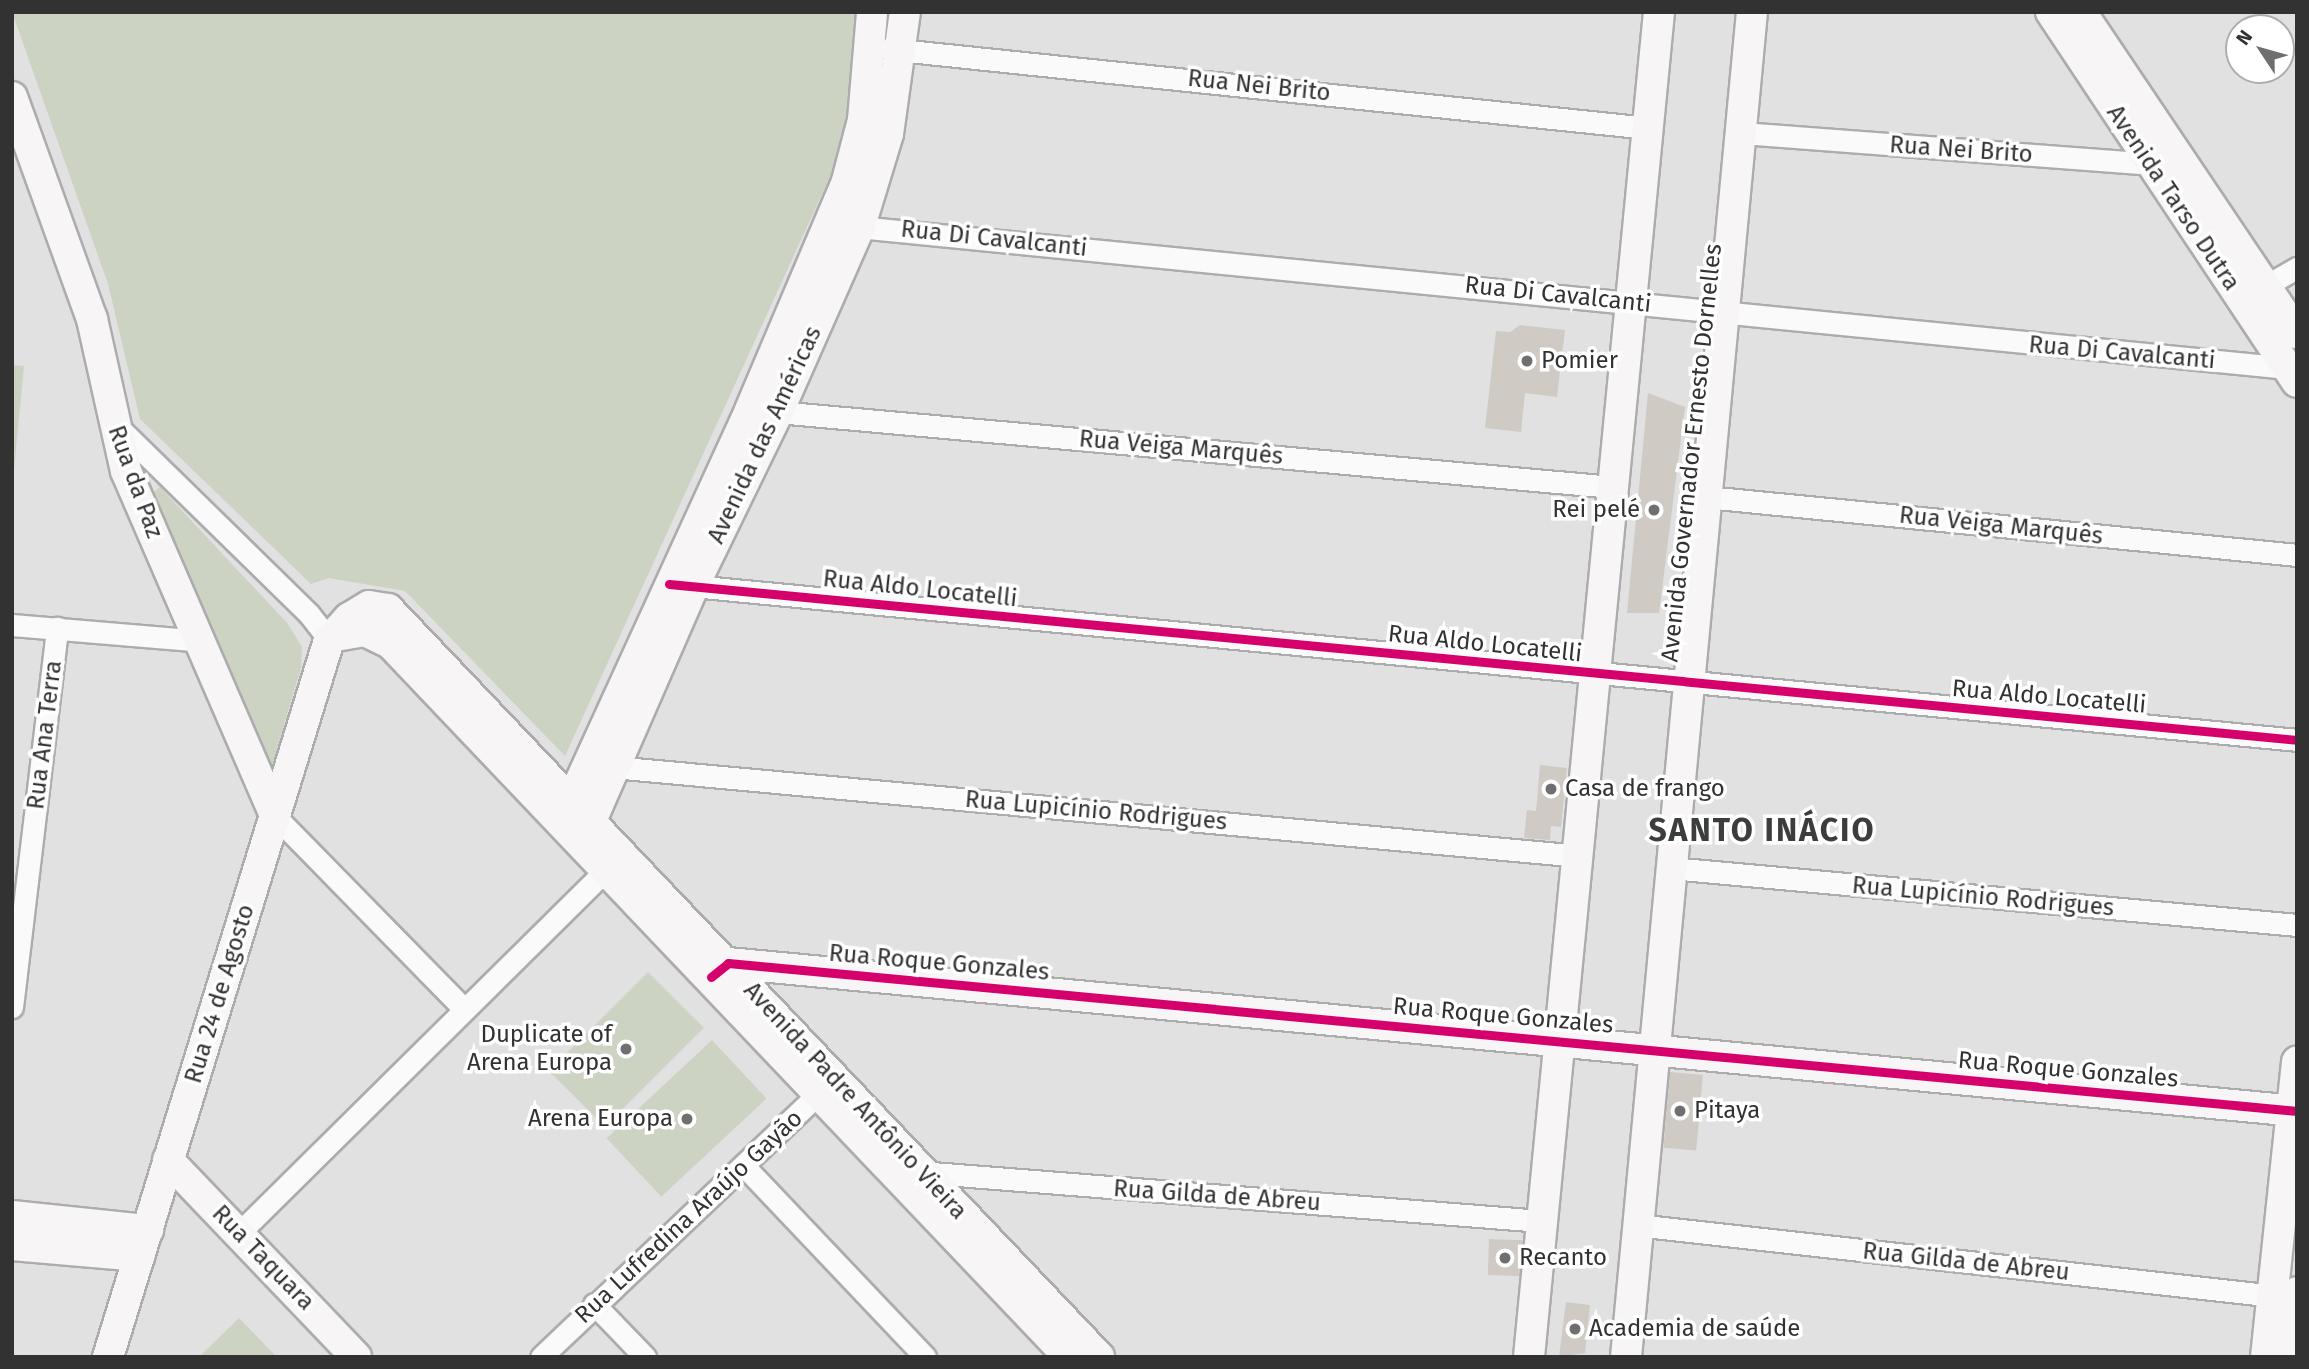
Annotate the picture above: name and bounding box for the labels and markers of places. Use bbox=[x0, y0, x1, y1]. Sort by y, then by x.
place label: Pomier bbox=[1541, 347, 1618, 375]
marker: Pomier bbox=[1519, 353, 1535, 369]
place label: Rei pelé bbox=[1552, 496, 1640, 524]
marker: Rei pelé bbox=[1646, 502, 1662, 518]
place label: Casa de frango bbox=[1565, 775, 1725, 803]
marker: Casa de frango bbox=[1543, 781, 1559, 797]
place label: Duplicate of Arena Europa bbox=[467, 1021, 612, 1077]
marker: Duplicate of Arena Europa bbox=[618, 1041, 634, 1057]
place label: Pitaya bbox=[1694, 1097, 1760, 1125]
marker: Pitaya bbox=[1672, 1103, 1688, 1119]
place label: Arena Europa bbox=[528, 1105, 673, 1133]
marker: Arena Europa bbox=[679, 1111, 695, 1127]
place label: Recanto bbox=[1519, 1244, 1607, 1272]
marker: Recanto bbox=[1497, 1250, 1513, 1266]
place label: Academia de saúde bbox=[1589, 1315, 1800, 1343]
marker: Academia de saúde bbox=[1567, 1321, 1583, 1337]

